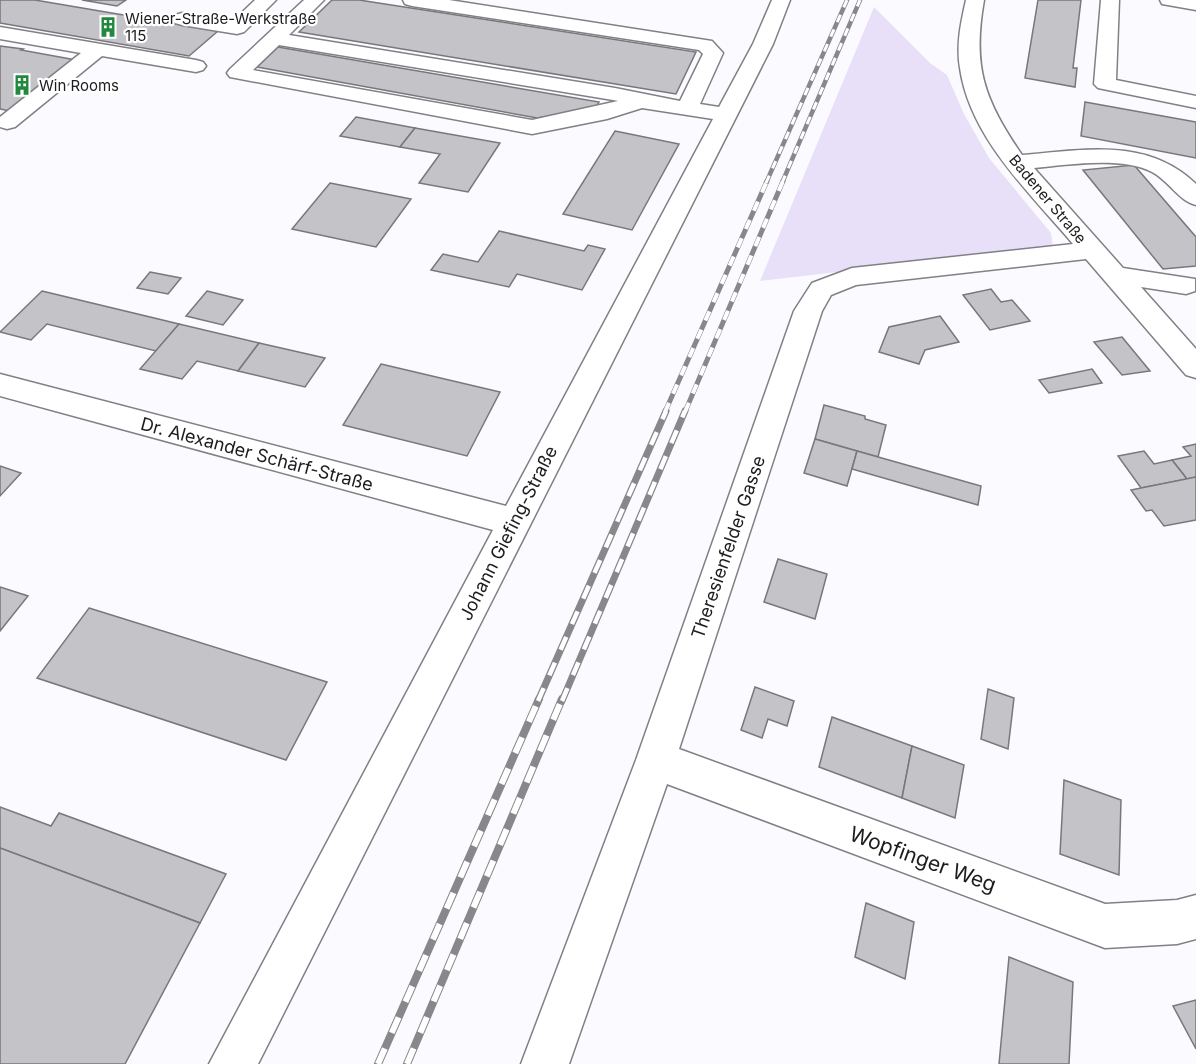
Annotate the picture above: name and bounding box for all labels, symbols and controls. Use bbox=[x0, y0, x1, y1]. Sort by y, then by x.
place label: Wiener-Straße-Werkstraße 115 bbox=[125, 9, 316, 45]
building icon: Wiener-Straße-Werkstraße 115 bbox=[96, 15, 120, 39]
building icon: Win Rooms bbox=[10, 73, 34, 97]
place label: Win Rooms bbox=[39, 76, 119, 95]
street label: Badener Straße bbox=[1005, 151, 1091, 247]
street label: Dr. Alexander Schärf-Straße bbox=[139, 413, 375, 495]
street label: Johann Giefing-Straße bbox=[455, 442, 561, 624]
street label: Theresienfelder Gasse bbox=[687, 453, 769, 641]
street label: Wopfinger Weg bbox=[846, 821, 1000, 897]

